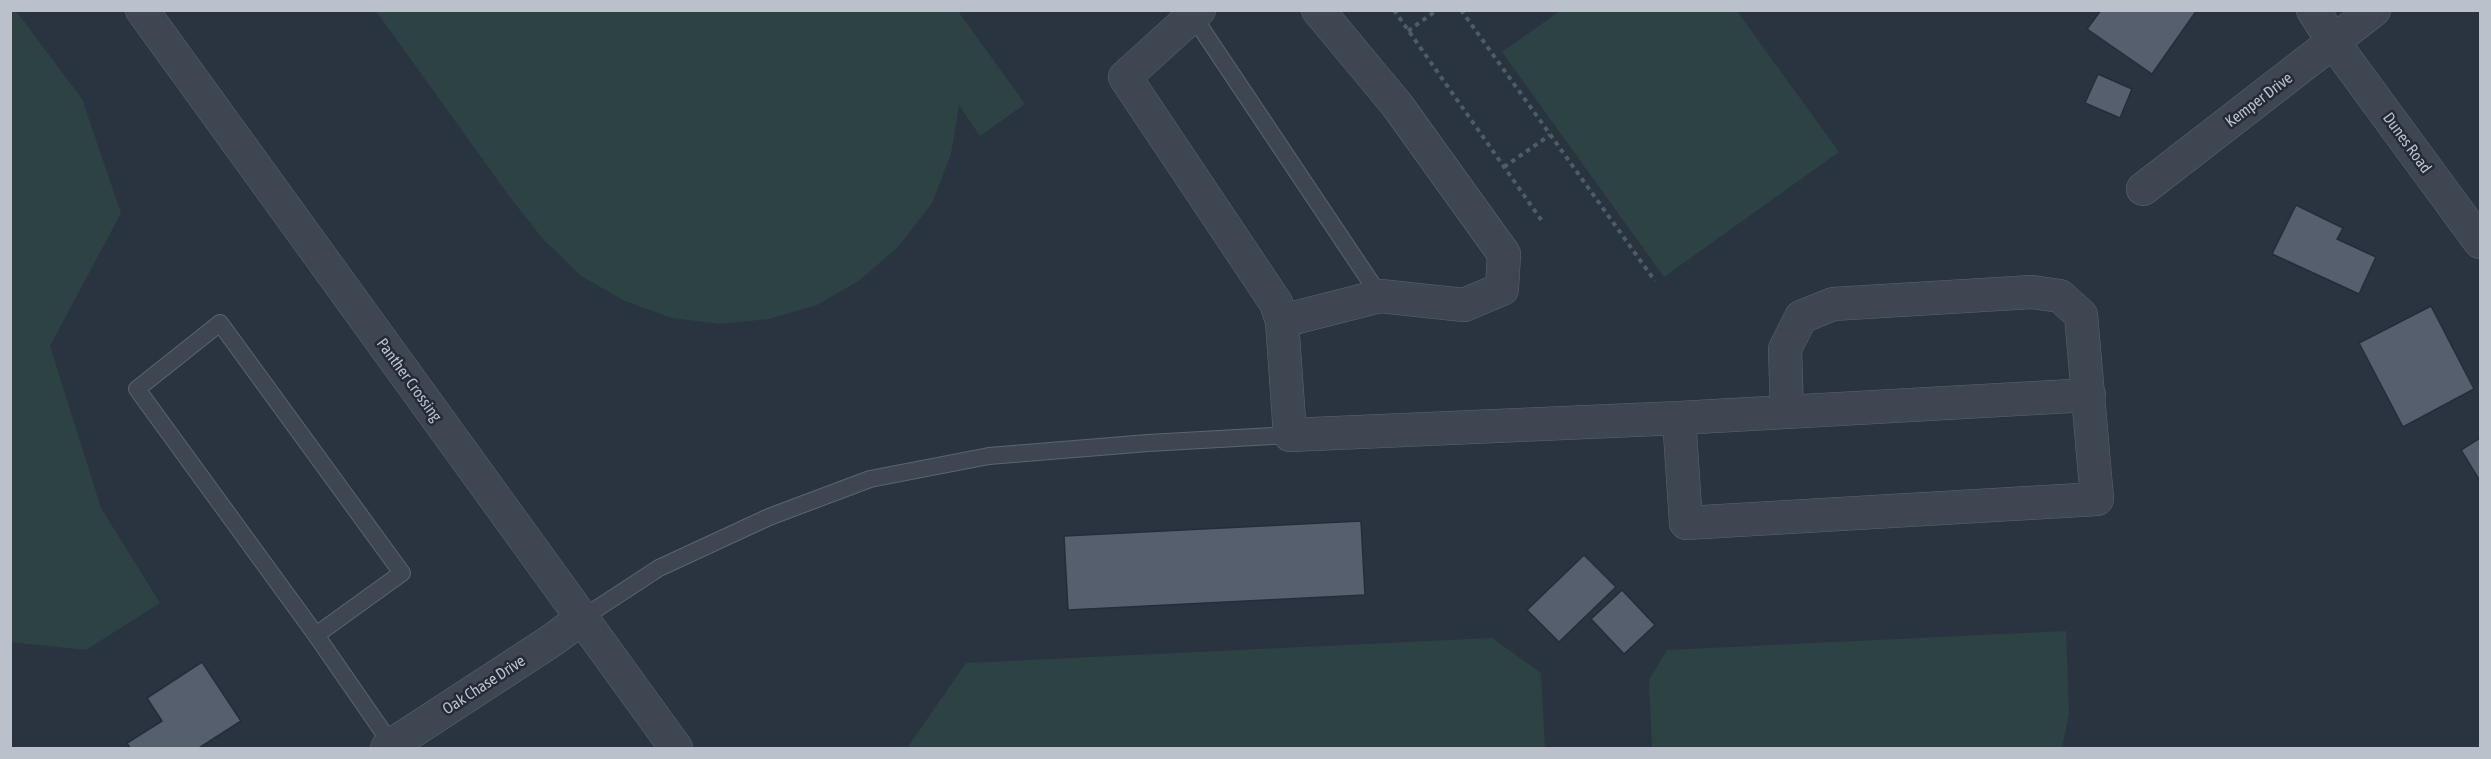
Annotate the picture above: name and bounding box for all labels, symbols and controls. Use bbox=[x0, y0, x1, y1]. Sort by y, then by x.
street label: Kemper Drive bbox=[2222, 69, 2296, 131]
street label: Dunes Road bbox=[2379, 109, 2435, 177]
street label: Panther Crossing bbox=[372, 335, 446, 425]
street label: Oak Chase Drive bbox=[439, 651, 529, 719]

